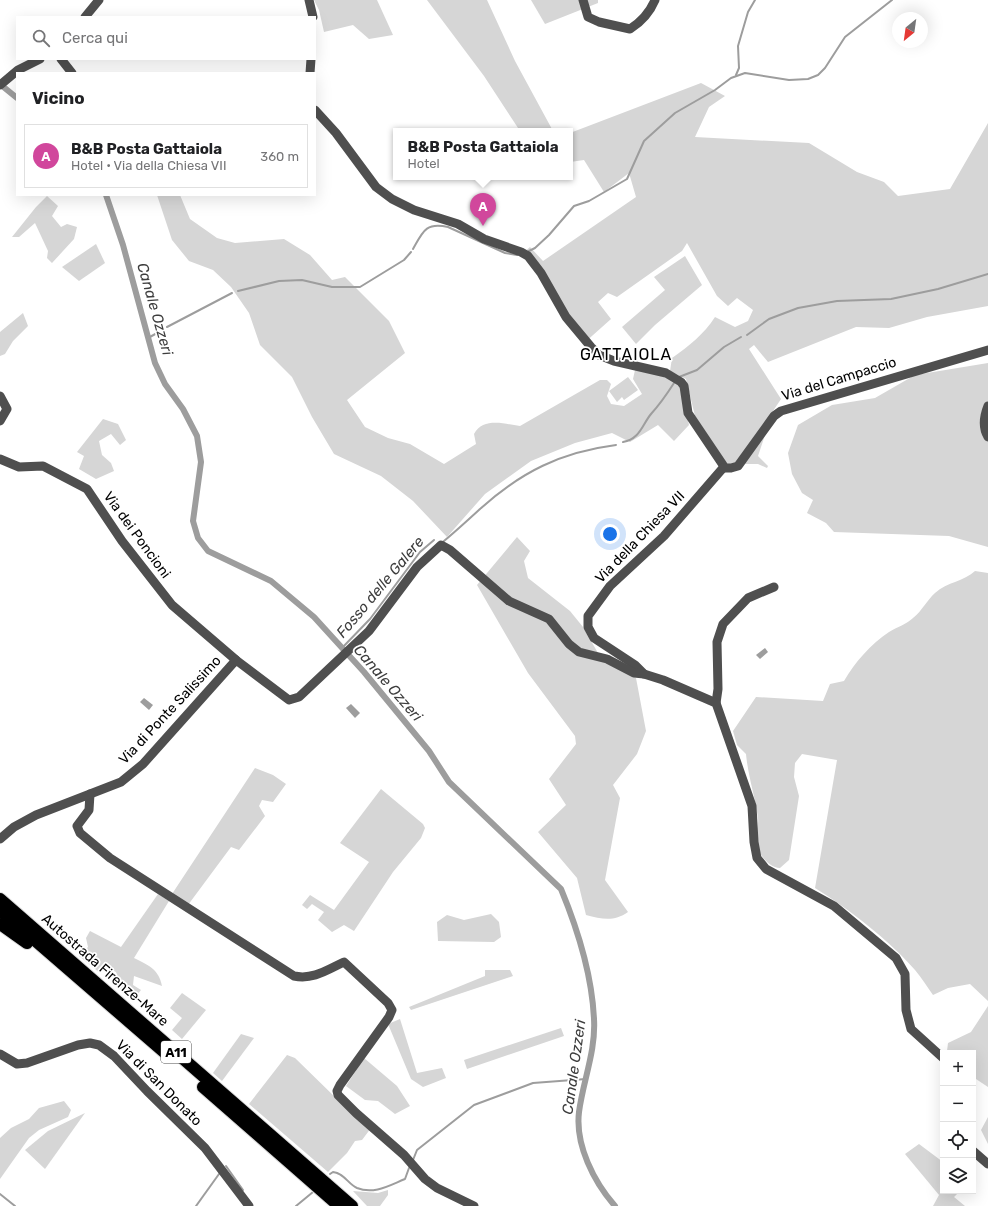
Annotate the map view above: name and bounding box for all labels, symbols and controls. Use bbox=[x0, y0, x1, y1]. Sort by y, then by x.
north arrow bbox=[892, 12, 928, 48]
search box bbox=[16, 16, 316, 60]
icon: search bbox=[30, 27, 52, 49]
text: Cerca qui bbox=[62, 29, 128, 47]
text: Vicino bbox=[32, 88, 85, 108]
popup bbox=[393, 128, 573, 180]
text: B&B Posta Gattaiola bbox=[407, 138, 559, 156]
text: B&B Posta Gattaiola bbox=[71, 140, 222, 158]
text: A bbox=[41, 149, 51, 164]
text: 360 m bbox=[260, 149, 299, 164]
text: Hotel bbox=[407, 156, 440, 171]
text: Hotel · Via della Chiesa VII bbox=[71, 158, 226, 173]
pin: A bbox=[470, 193, 496, 226]
water label: Canale Ozzeri bbox=[133, 261, 177, 358]
district label: GATTAIOLA bbox=[580, 345, 672, 364]
street label: Via del Campaccio bbox=[780, 353, 898, 405]
street label: Via della Chiesa VII bbox=[592, 487, 688, 587]
street label: Via dei Poncioni bbox=[100, 488, 174, 582]
your location bbox=[600, 524, 620, 544]
water label: Fosso delle Galere bbox=[332, 532, 428, 641]
water label: Canale Ozzeri bbox=[350, 641, 426, 725]
street label: Via di Ponte Salissimo bbox=[115, 652, 225, 768]
street label: Autostrada Firenze-Mare bbox=[38, 910, 172, 1030]
water label: Canale Ozzeri bbox=[558, 1018, 590, 1115]
street label: Via di San Donato bbox=[113, 1037, 205, 1129]
road number: A11 bbox=[161, 1041, 191, 1063]
map controls bbox=[940, 1050, 976, 1194]
button: + bbox=[940, 1050, 976, 1086]
button: − bbox=[940, 1086, 976, 1122]
button: locate bbox=[940, 1122, 976, 1158]
button: layers bbox=[940, 1158, 976, 1194]

